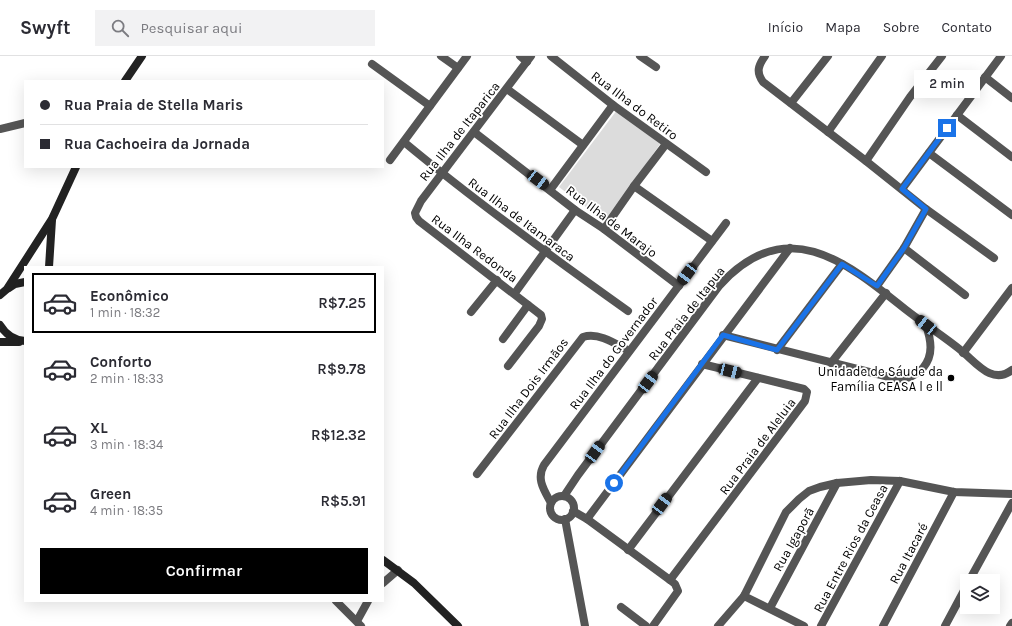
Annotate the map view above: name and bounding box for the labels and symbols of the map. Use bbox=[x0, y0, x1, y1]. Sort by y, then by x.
street label: Rua Ilha do Retiro bbox=[588, 68, 681, 143]
callout: 2 min bbox=[914, 70, 980, 98]
street label: Rua Ilha de Itaparica bbox=[416, 79, 503, 184]
route end bbox=[938, 119, 956, 137]
car bbox=[525, 168, 551, 192]
street label: Rua Ilha de Itamaraca bbox=[465, 174, 578, 264]
street label: Rua Ilha de Marajo bbox=[563, 182, 660, 261]
street label: Rua Ilha Redonda bbox=[429, 211, 521, 286]
car bbox=[675, 261, 699, 287]
street label: Rua Praia de Itapua bbox=[645, 263, 728, 363]
street label: Rua Ilha do Governador bbox=[566, 294, 661, 413]
car bbox=[913, 313, 939, 337]
street label: Rua Ilha Dois Irmãos bbox=[486, 335, 571, 442]
car bbox=[717, 362, 743, 380]
place label: Unidade de Sáude da Família CEASA l e ll bbox=[818, 364, 943, 394]
car bbox=[636, 369, 660, 395]
marker: Unidade de Sáude da Família CEASA l e ll bbox=[946, 373, 956, 383]
street label: Rua Praia de Aleluia bbox=[716, 395, 799, 498]
car bbox=[583, 439, 607, 465]
route start bbox=[605, 474, 623, 492]
street label: Rua Entre Rios da Ceasa bbox=[810, 482, 891, 615]
car bbox=[650, 491, 674, 517]
street label: Rua Igaporã bbox=[770, 505, 817, 574]
street label: Rua Itacaré bbox=[886, 520, 931, 586]

